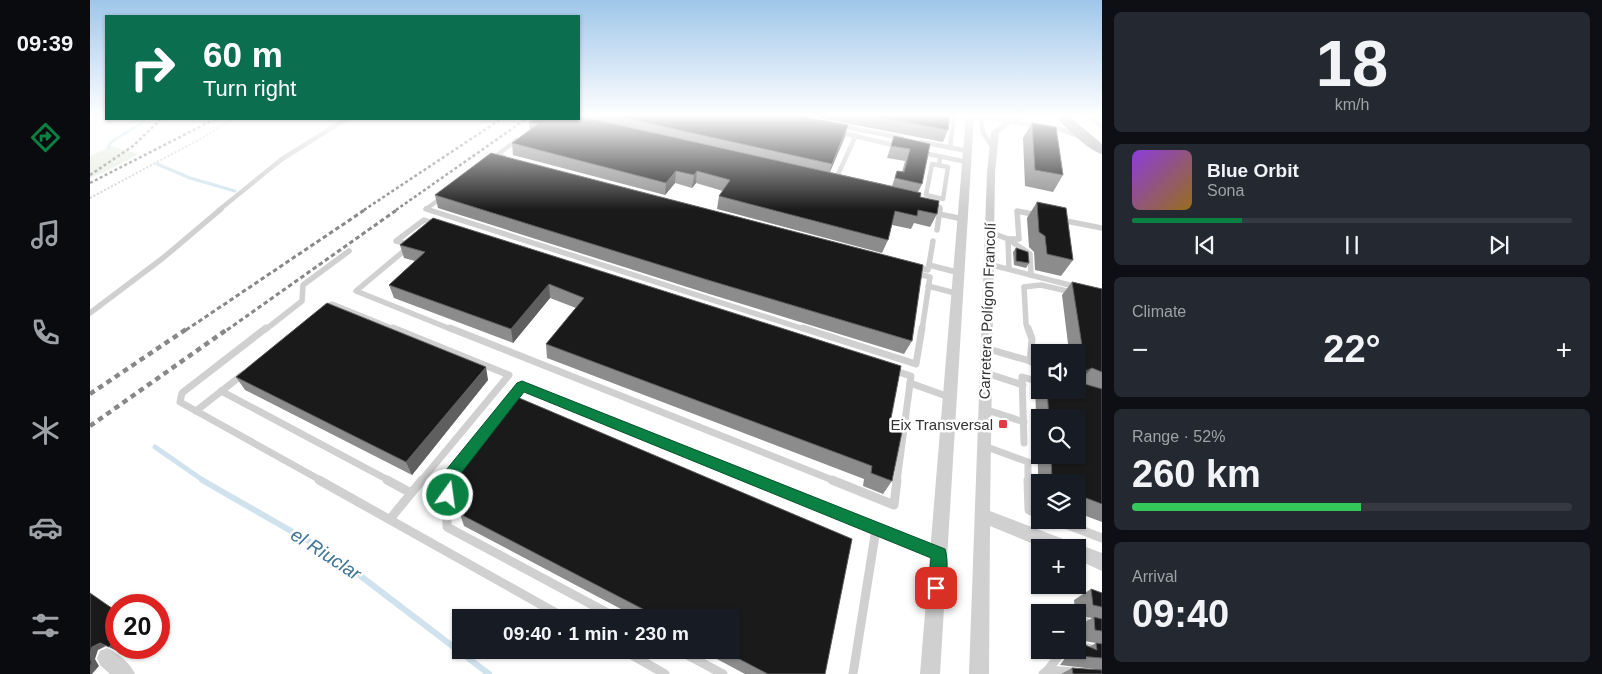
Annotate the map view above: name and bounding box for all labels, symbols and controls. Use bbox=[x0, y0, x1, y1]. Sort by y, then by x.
text: 18 bbox=[1316, 27, 1388, 100]
text: 09:39 bbox=[17, 31, 73, 56]
icon: right bbox=[120, 35, 185, 100]
text: 60 m bbox=[203, 35, 283, 74]
text: Turn right bbox=[203, 76, 296, 101]
text: km/h bbox=[1335, 96, 1369, 113]
icon: directions bbox=[28, 120, 63, 155]
text: Blue Orbit bbox=[1207, 160, 1299, 181]
text: Sona bbox=[1207, 182, 1244, 199]
icon: music bbox=[28, 217, 63, 252]
street label: Carretera Polígon Francolí bbox=[975, 222, 999, 400]
icon: previous bbox=[1191, 231, 1219, 259]
icon: pause bbox=[1338, 231, 1366, 259]
icon: next bbox=[1485, 231, 1513, 259]
text: Climate bbox=[1132, 303, 1186, 320]
icon: phone bbox=[28, 315, 63, 350]
text: 22° bbox=[1323, 328, 1381, 370]
text: − bbox=[1132, 334, 1148, 365]
text: + bbox=[1556, 334, 1572, 365]
map controls bbox=[1031, 344, 1086, 659]
button: sound bbox=[1031, 344, 1086, 399]
button: search bbox=[1031, 409, 1086, 464]
icon: climate bbox=[28, 413, 63, 448]
place label: Eix Transversal bbox=[890, 416, 993, 433]
marker: Eix Transversal bbox=[997, 418, 1009, 430]
text: Range · 52% bbox=[1132, 428, 1225, 445]
text: 260 km bbox=[1132, 453, 1261, 495]
position arrow bbox=[421, 468, 473, 520]
button: layers bbox=[1031, 474, 1086, 529]
icon: car bbox=[28, 510, 63, 545]
water label: el Riuclar bbox=[287, 524, 365, 585]
button: + bbox=[1031, 539, 1086, 594]
pin bbox=[915, 567, 957, 609]
text: Arrival bbox=[1132, 568, 1177, 585]
icon: arrive bbox=[922, 574, 950, 602]
text: 09:40 bbox=[1132, 593, 1229, 635]
speed limit sign: 20 bbox=[105, 594, 170, 659]
button: − bbox=[1031, 604, 1086, 659]
icon: filters bbox=[28, 608, 63, 643]
text: 09:40 · 1 min · 230 m bbox=[503, 623, 689, 644]

